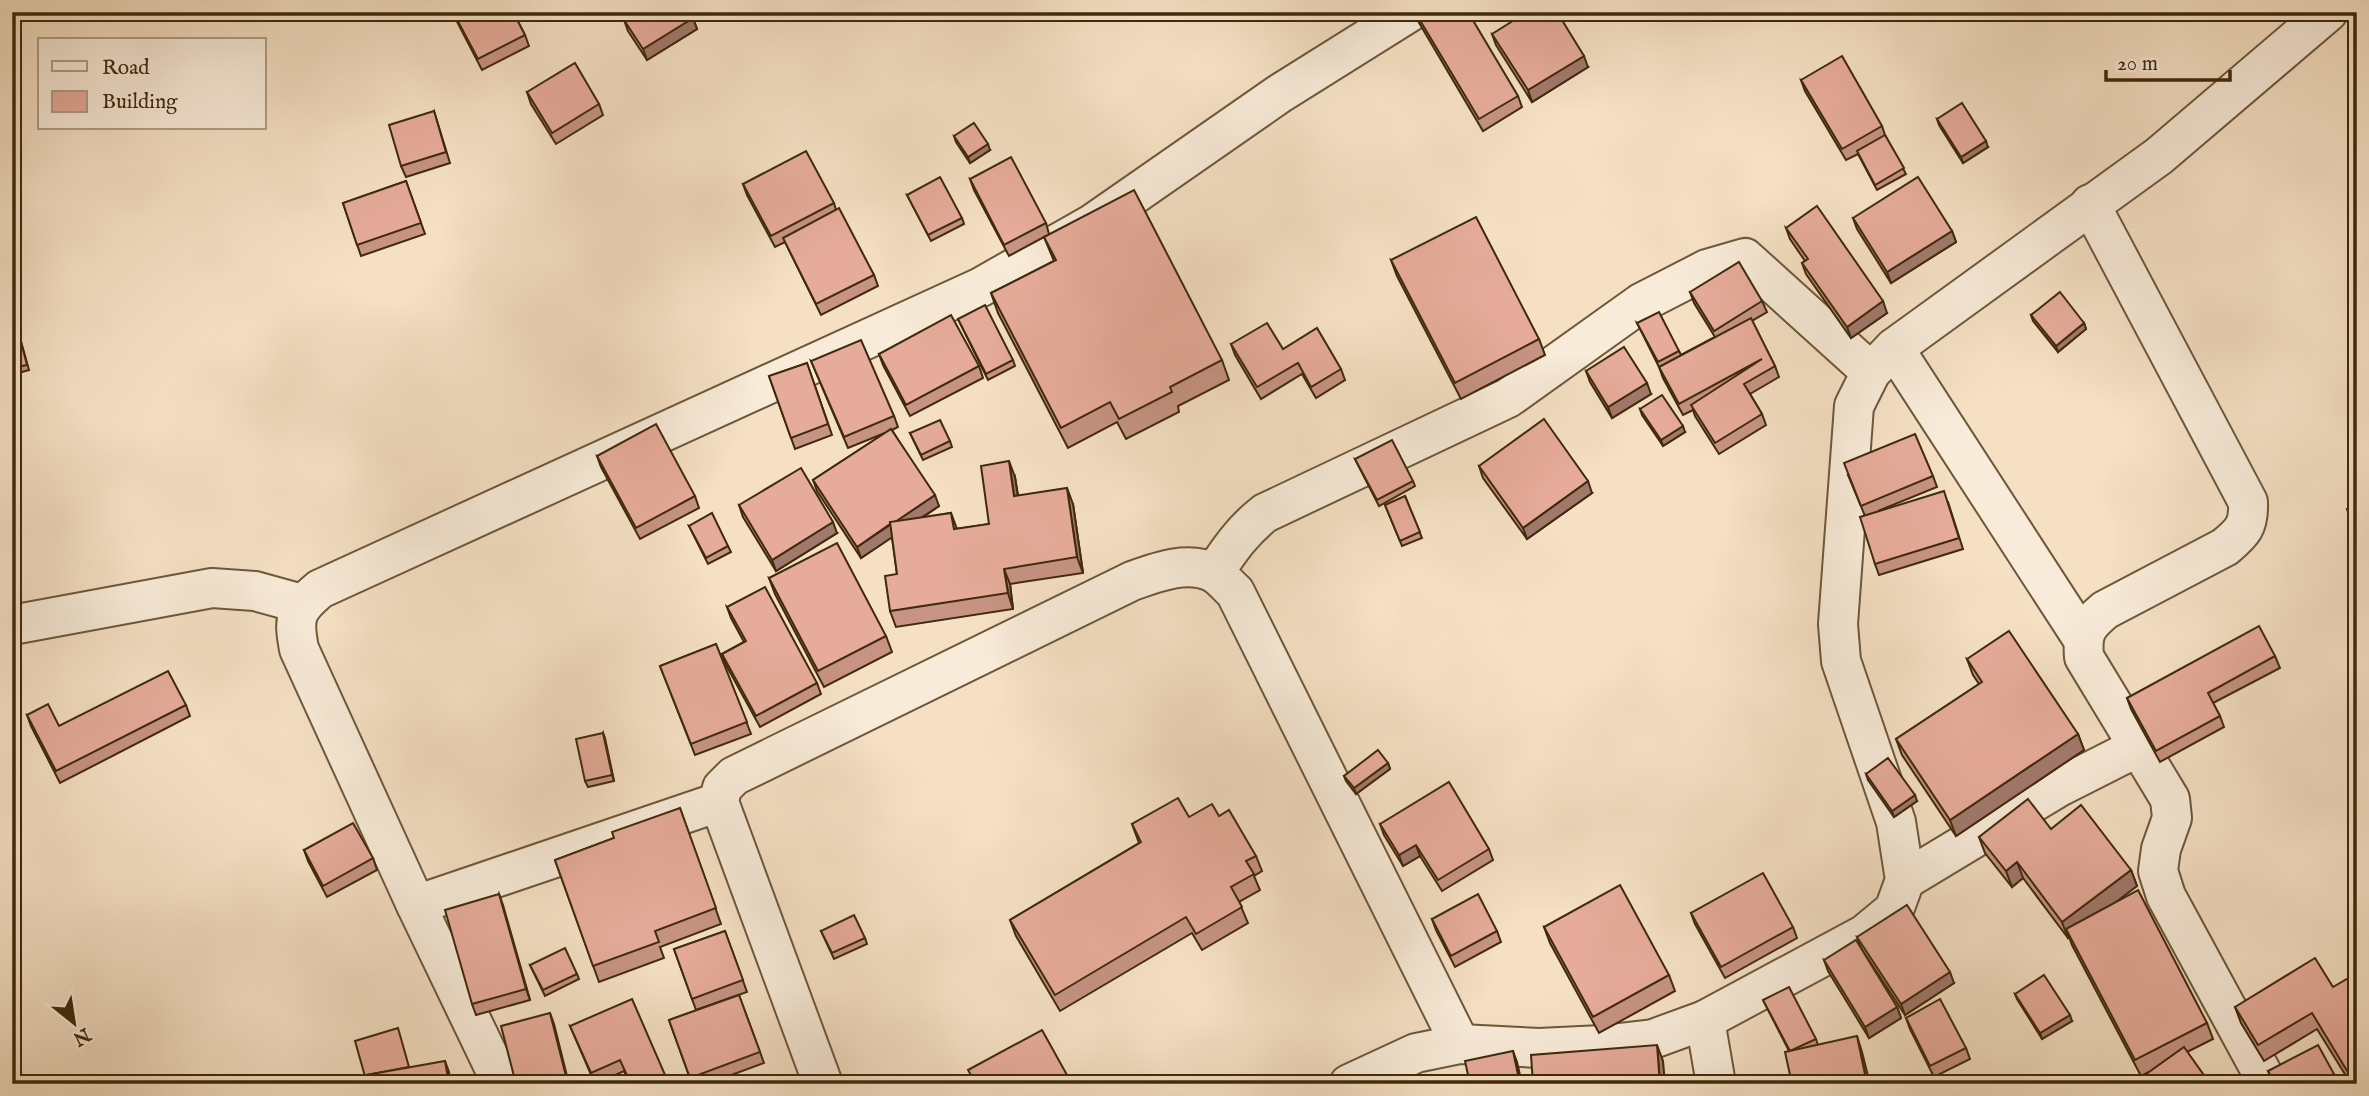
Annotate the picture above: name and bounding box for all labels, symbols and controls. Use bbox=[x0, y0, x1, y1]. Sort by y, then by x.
legend bbox=[38, 38, 266, 130]
scale bar bbox=[2106, 38, 2231, 82]
text: 20 m bbox=[2117, 51, 2158, 78]
text: Road bbox=[102, 55, 150, 82]
text: Building bbox=[102, 89, 178, 116]
north arrow bbox=[38, 988, 108, 1058]
text: N bbox=[68, 1021, 95, 1051]

